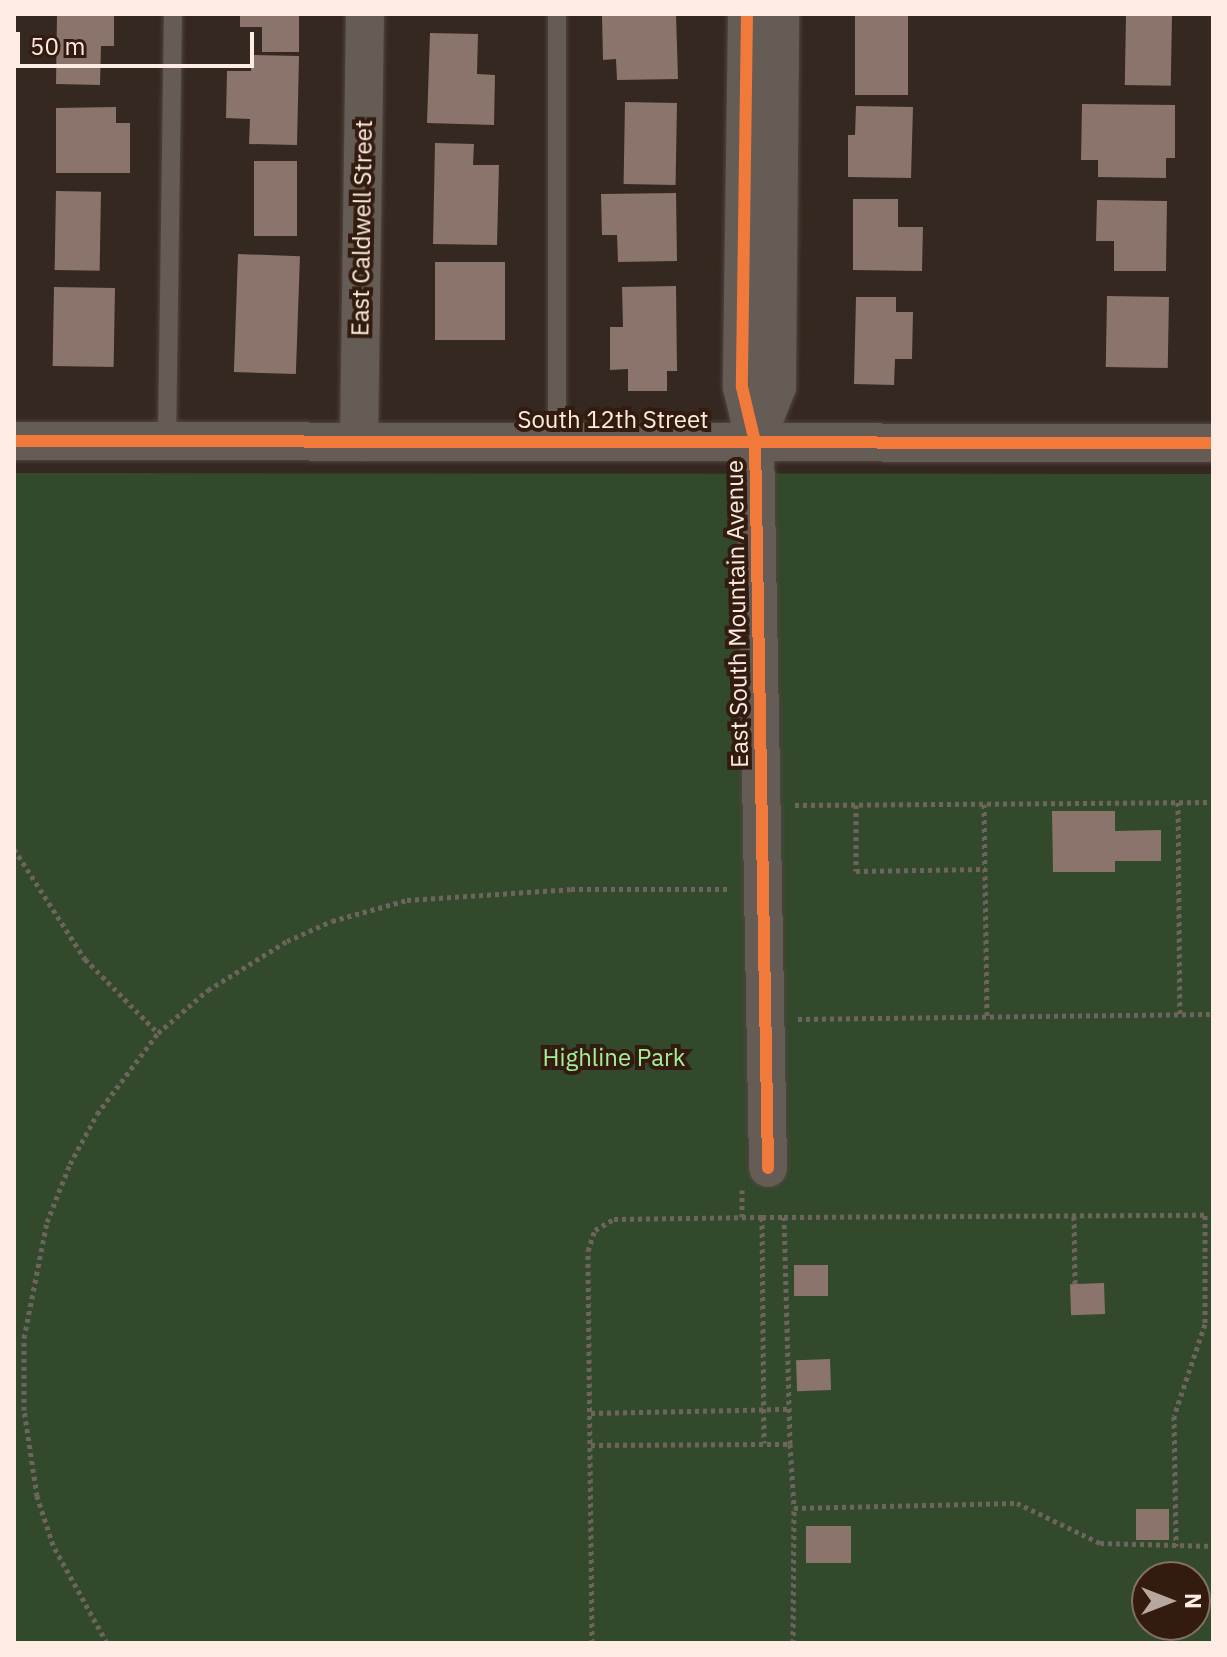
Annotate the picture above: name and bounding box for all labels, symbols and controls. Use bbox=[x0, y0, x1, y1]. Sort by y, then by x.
scale bar bbox=[20, 16, 258, 66]
text: 50 m bbox=[30, 30, 85, 62]
street label: East Caldwell Street bbox=[346, 120, 378, 336]
street label: South 12th Street bbox=[517, 406, 709, 434]
street label: East South Mountain Avenue bbox=[720, 460, 754, 768]
park label: Highline Park bbox=[543, 1044, 685, 1072]
north arrow bbox=[1131, 1561, 1211, 1641]
text: N bbox=[1179, 1593, 1208, 1609]

